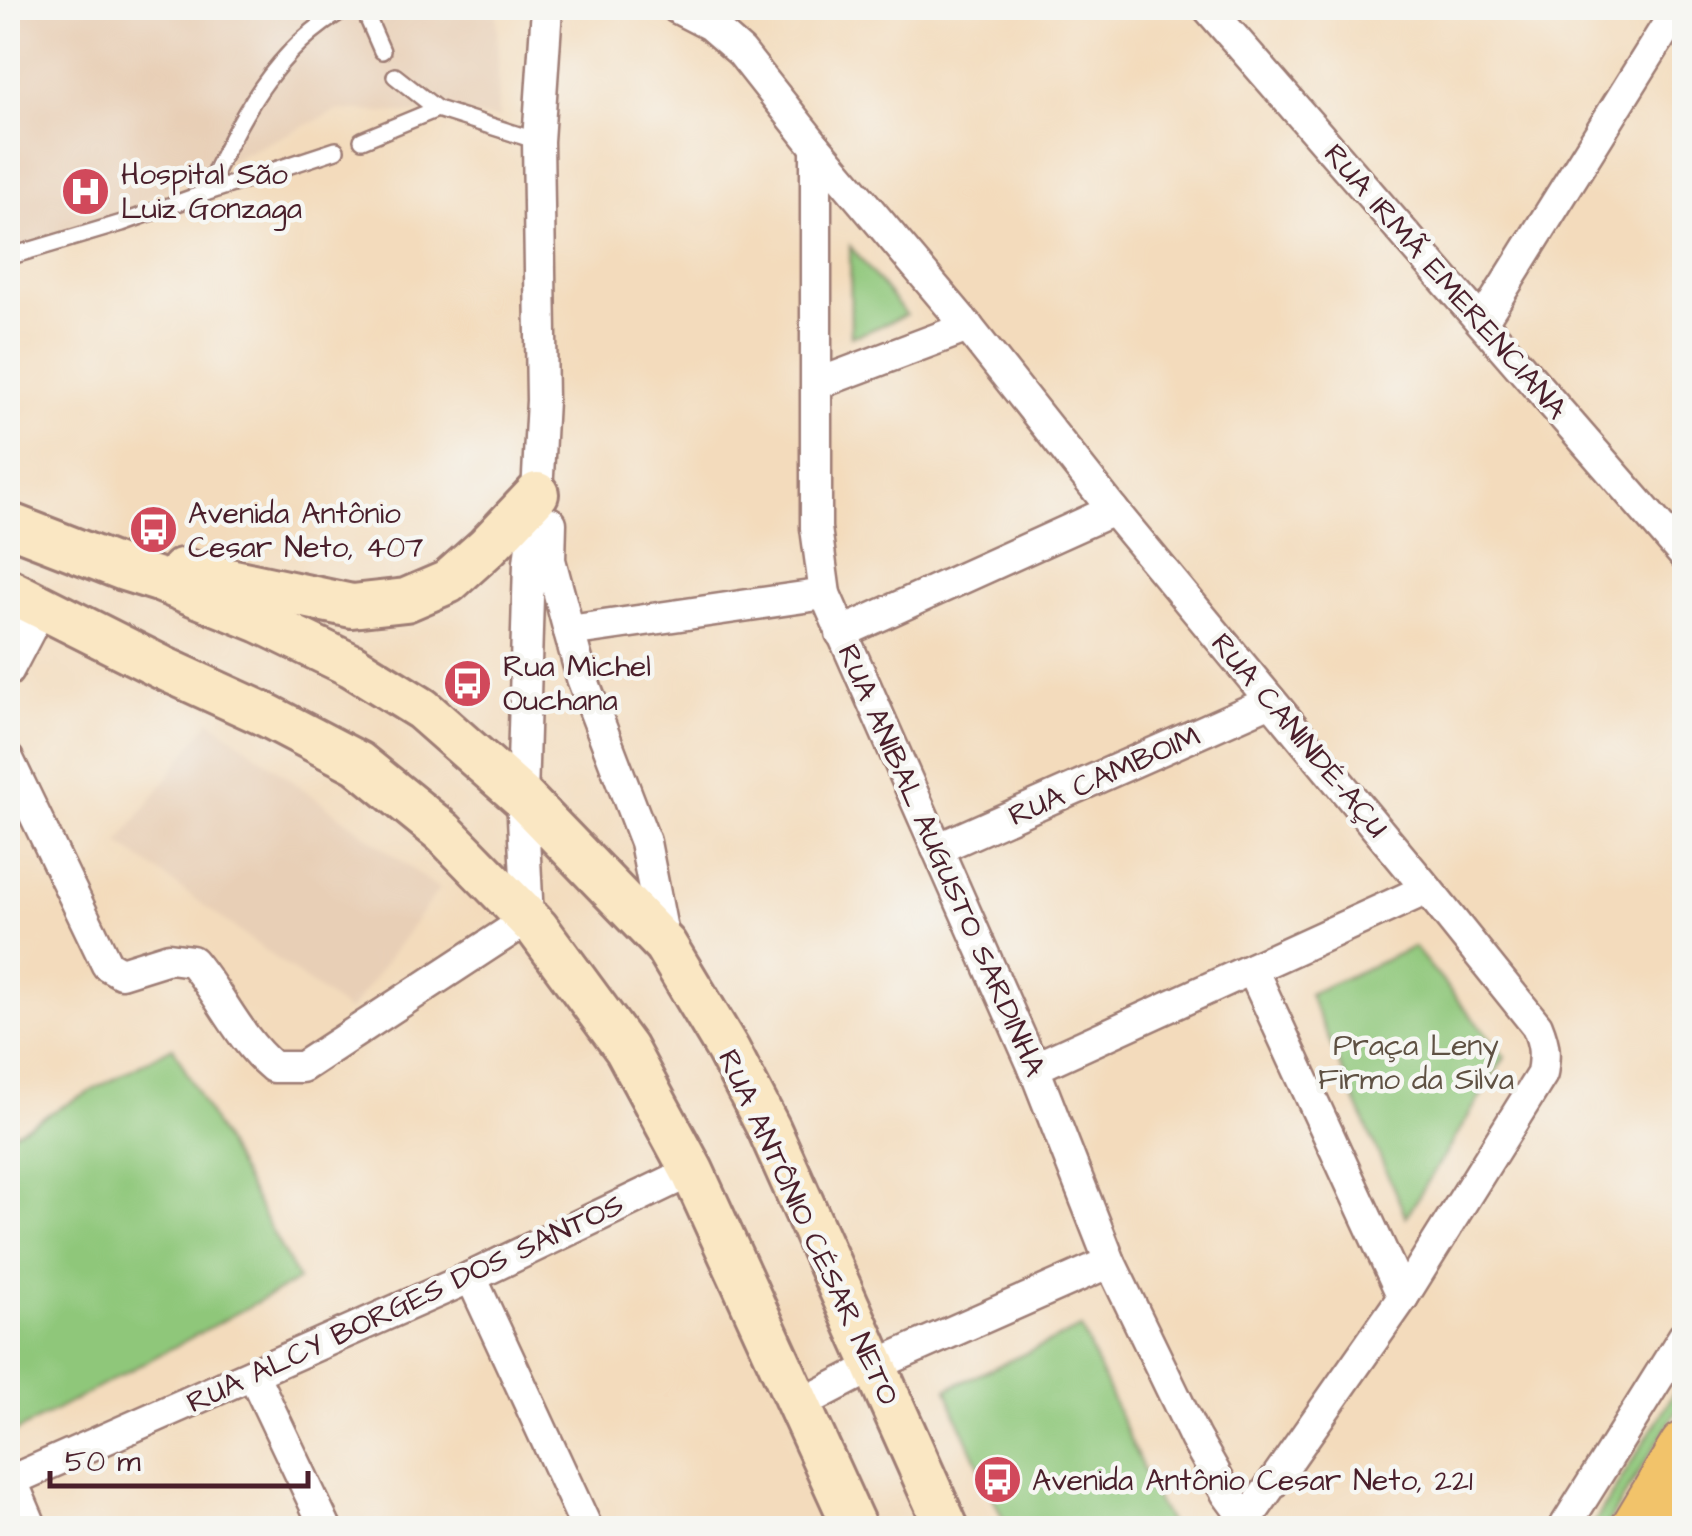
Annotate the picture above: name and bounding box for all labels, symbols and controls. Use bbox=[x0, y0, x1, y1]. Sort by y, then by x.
street label: RUA IRMÃ EMERENCIANA bbox=[1314, 135, 1577, 429]
place label: Hospital São Luiz Gonzaga bbox=[121, 154, 302, 231]
hospital icon: Hospital São Luiz Gonzaga bbox=[60, 165, 112, 217]
place label: Avenida Antônio Cesar Neto, 407 bbox=[188, 493, 424, 569]
bus stop icon: Avenida Antônio Cesar Neto, 407 bbox=[127, 504, 179, 556]
street label: RUA CANINDÉ-AÇU bbox=[1201, 624, 1398, 847]
street label: RUA ANIBAL AUGUSTO SARDINHA bbox=[826, 638, 1056, 1083]
place label: Rua Michel Ouchana bbox=[503, 646, 651, 722]
bus stop icon: Rua Michel Ouchana bbox=[442, 657, 494, 709]
street label: RUA CAMBOIM bbox=[1002, 715, 1207, 837]
park label: Praça Leny Firmo da Silva bbox=[1318, 1025, 1514, 1101]
street label: RUA ANTÔNIO CÉSAR NETO bbox=[707, 1043, 909, 1412]
street label: RUA ALCY BORGES DOS SANTOS bbox=[180, 1184, 631, 1424]
scale bar bbox=[50, 1426, 308, 1488]
text: 50 m bbox=[65, 1441, 141, 1483]
bus stop icon: Avenida Antônio Cesar Neto, 221 bbox=[971, 1454, 1023, 1506]
place label: Avenida Antônio Cesar Neto, 221 bbox=[1032, 1460, 1473, 1502]

